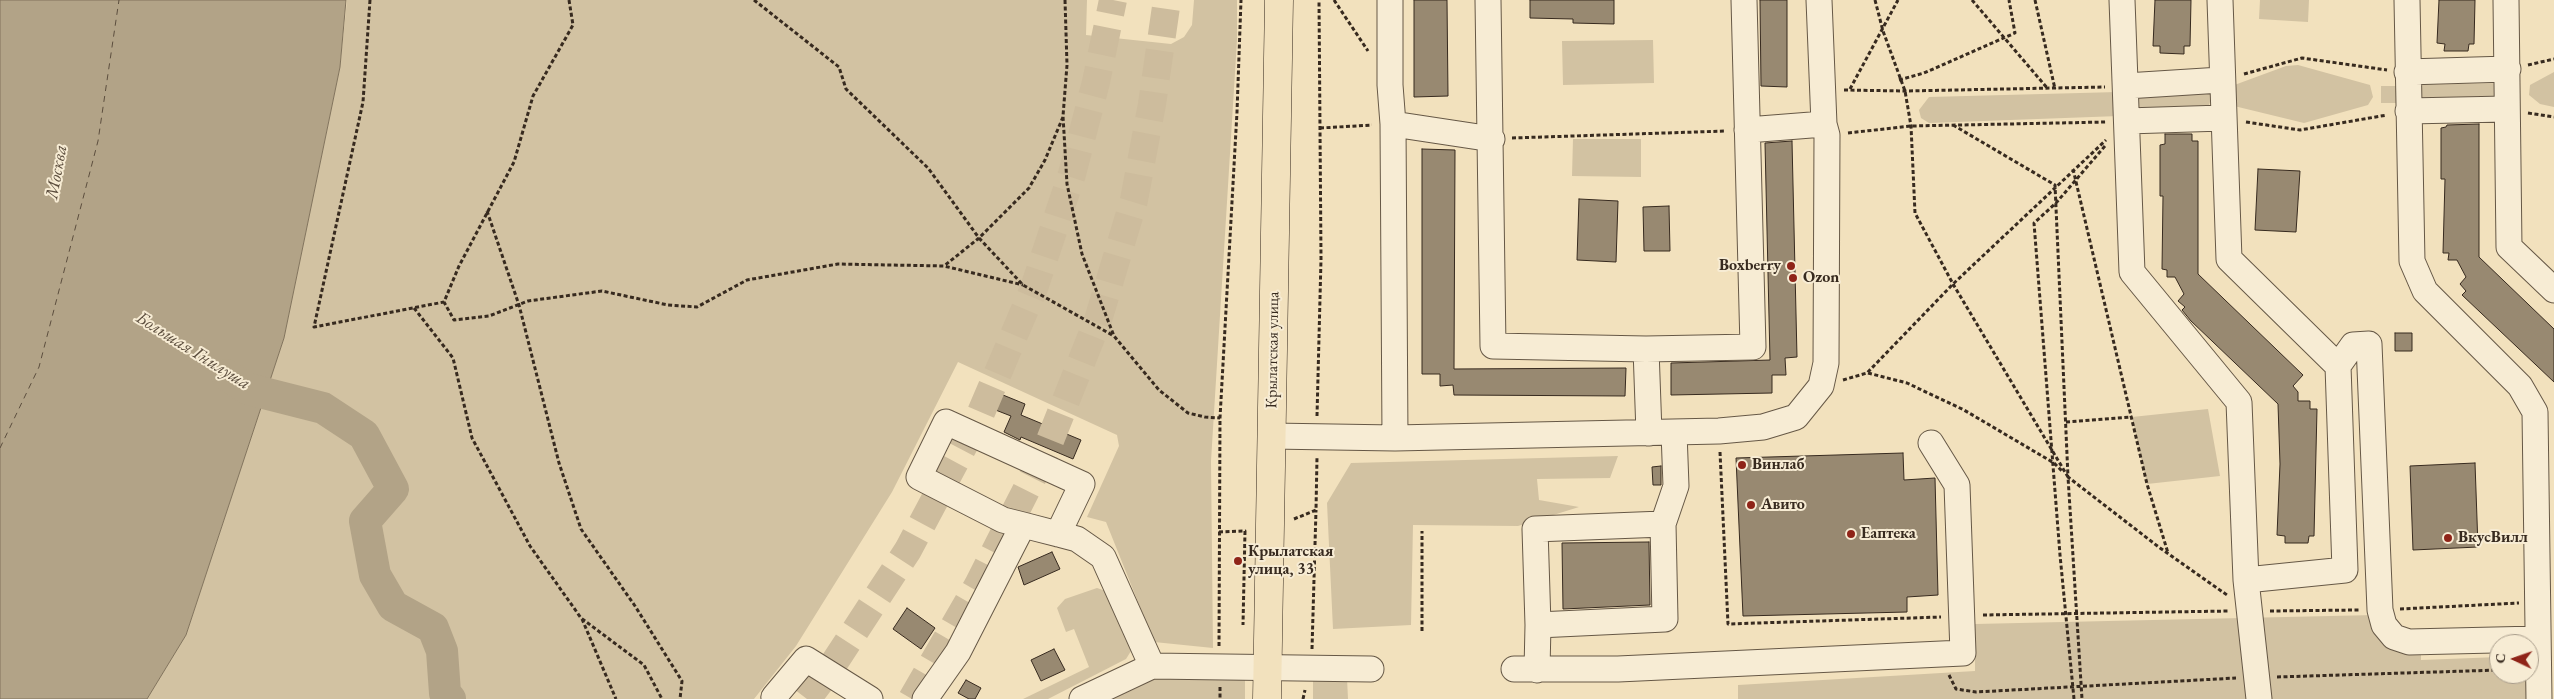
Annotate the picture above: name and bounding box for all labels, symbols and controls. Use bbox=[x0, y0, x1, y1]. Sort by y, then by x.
water label: Москва bbox=[42, 143, 72, 201]
place label: Boxberry bbox=[1719, 256, 1781, 276]
marker: Boxberry bbox=[1785, 260, 1797, 272]
place label: Ozon bbox=[1803, 268, 1839, 288]
marker: Ozon bbox=[1787, 272, 1799, 284]
street label: Крылатская улица bbox=[1262, 291, 1284, 409]
water label: Большая Гнилуша bbox=[132, 307, 254, 395]
place label: Винлаб bbox=[1752, 455, 1804, 475]
marker: Винлаб bbox=[1736, 459, 1748, 471]
place label: Авито bbox=[1761, 495, 1805, 515]
marker: Авито bbox=[1745, 499, 1757, 511]
place label: Еаптека bbox=[1861, 524, 1916, 544]
marker: Еаптека bbox=[1845, 528, 1857, 540]
place label: ВкусВилл bbox=[2458, 528, 2528, 548]
marker: ВкусВилл bbox=[2442, 532, 2454, 544]
place label: Крылатская улица, 33 bbox=[1248, 542, 1333, 580]
marker: Крылатская улица, 33 bbox=[1232, 555, 1244, 567]
north arrow bbox=[2489, 634, 2539, 684]
text: С bbox=[2491, 653, 2509, 664]

